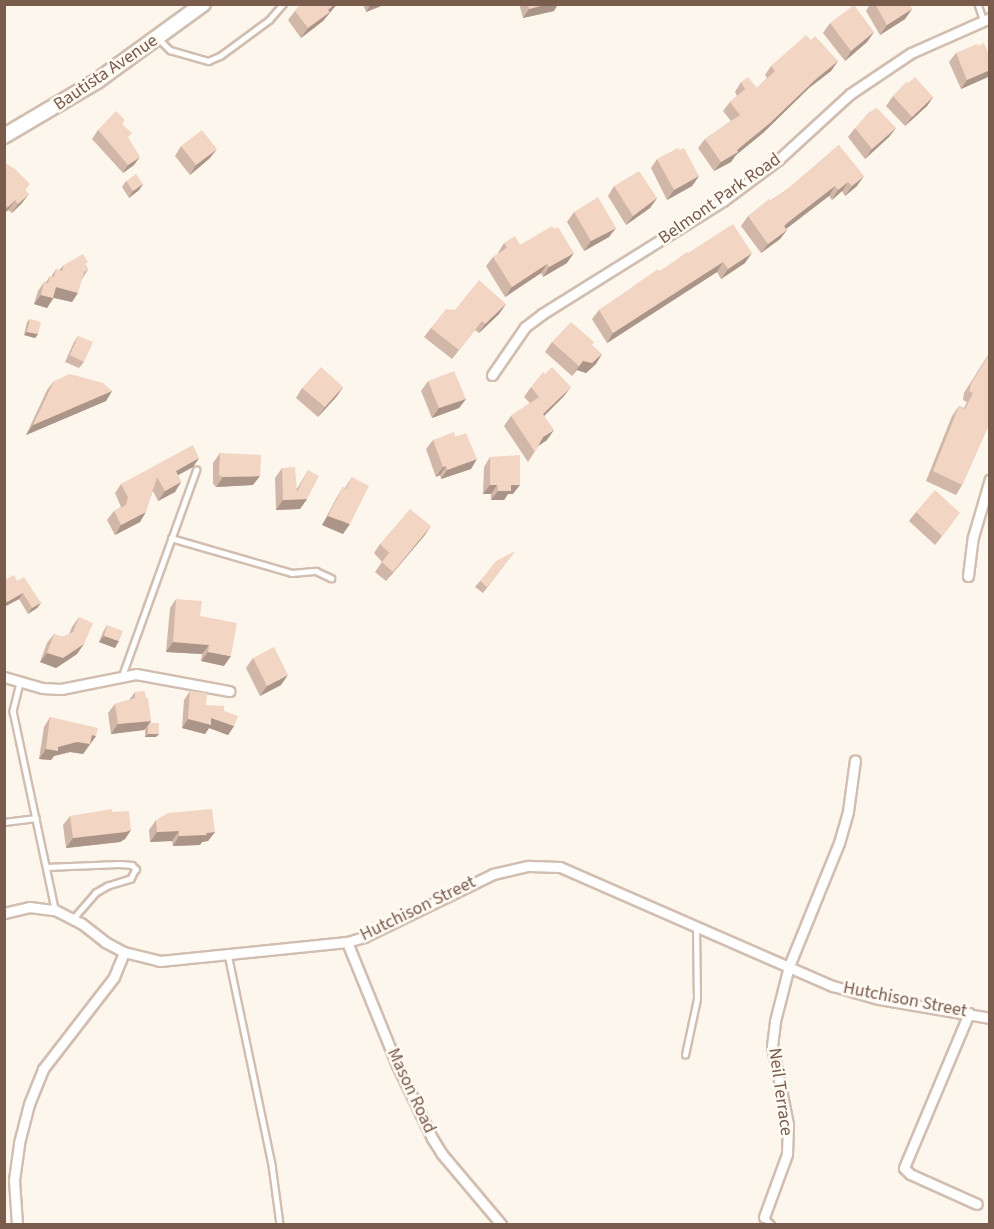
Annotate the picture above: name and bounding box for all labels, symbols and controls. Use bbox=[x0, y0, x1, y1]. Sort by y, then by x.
street label: Bautista Avenue bbox=[50, 30, 162, 116]
street label: Belmont Park Road bbox=[655, 149, 785, 249]
street label: Hutchison Street bbox=[357, 872, 479, 946]
street label: Hutchison Street bbox=[841, 977, 969, 1023]
street label: Mason Road bbox=[382, 1045, 440, 1137]
street label: Neil Terrace bbox=[763, 1047, 797, 1137]

